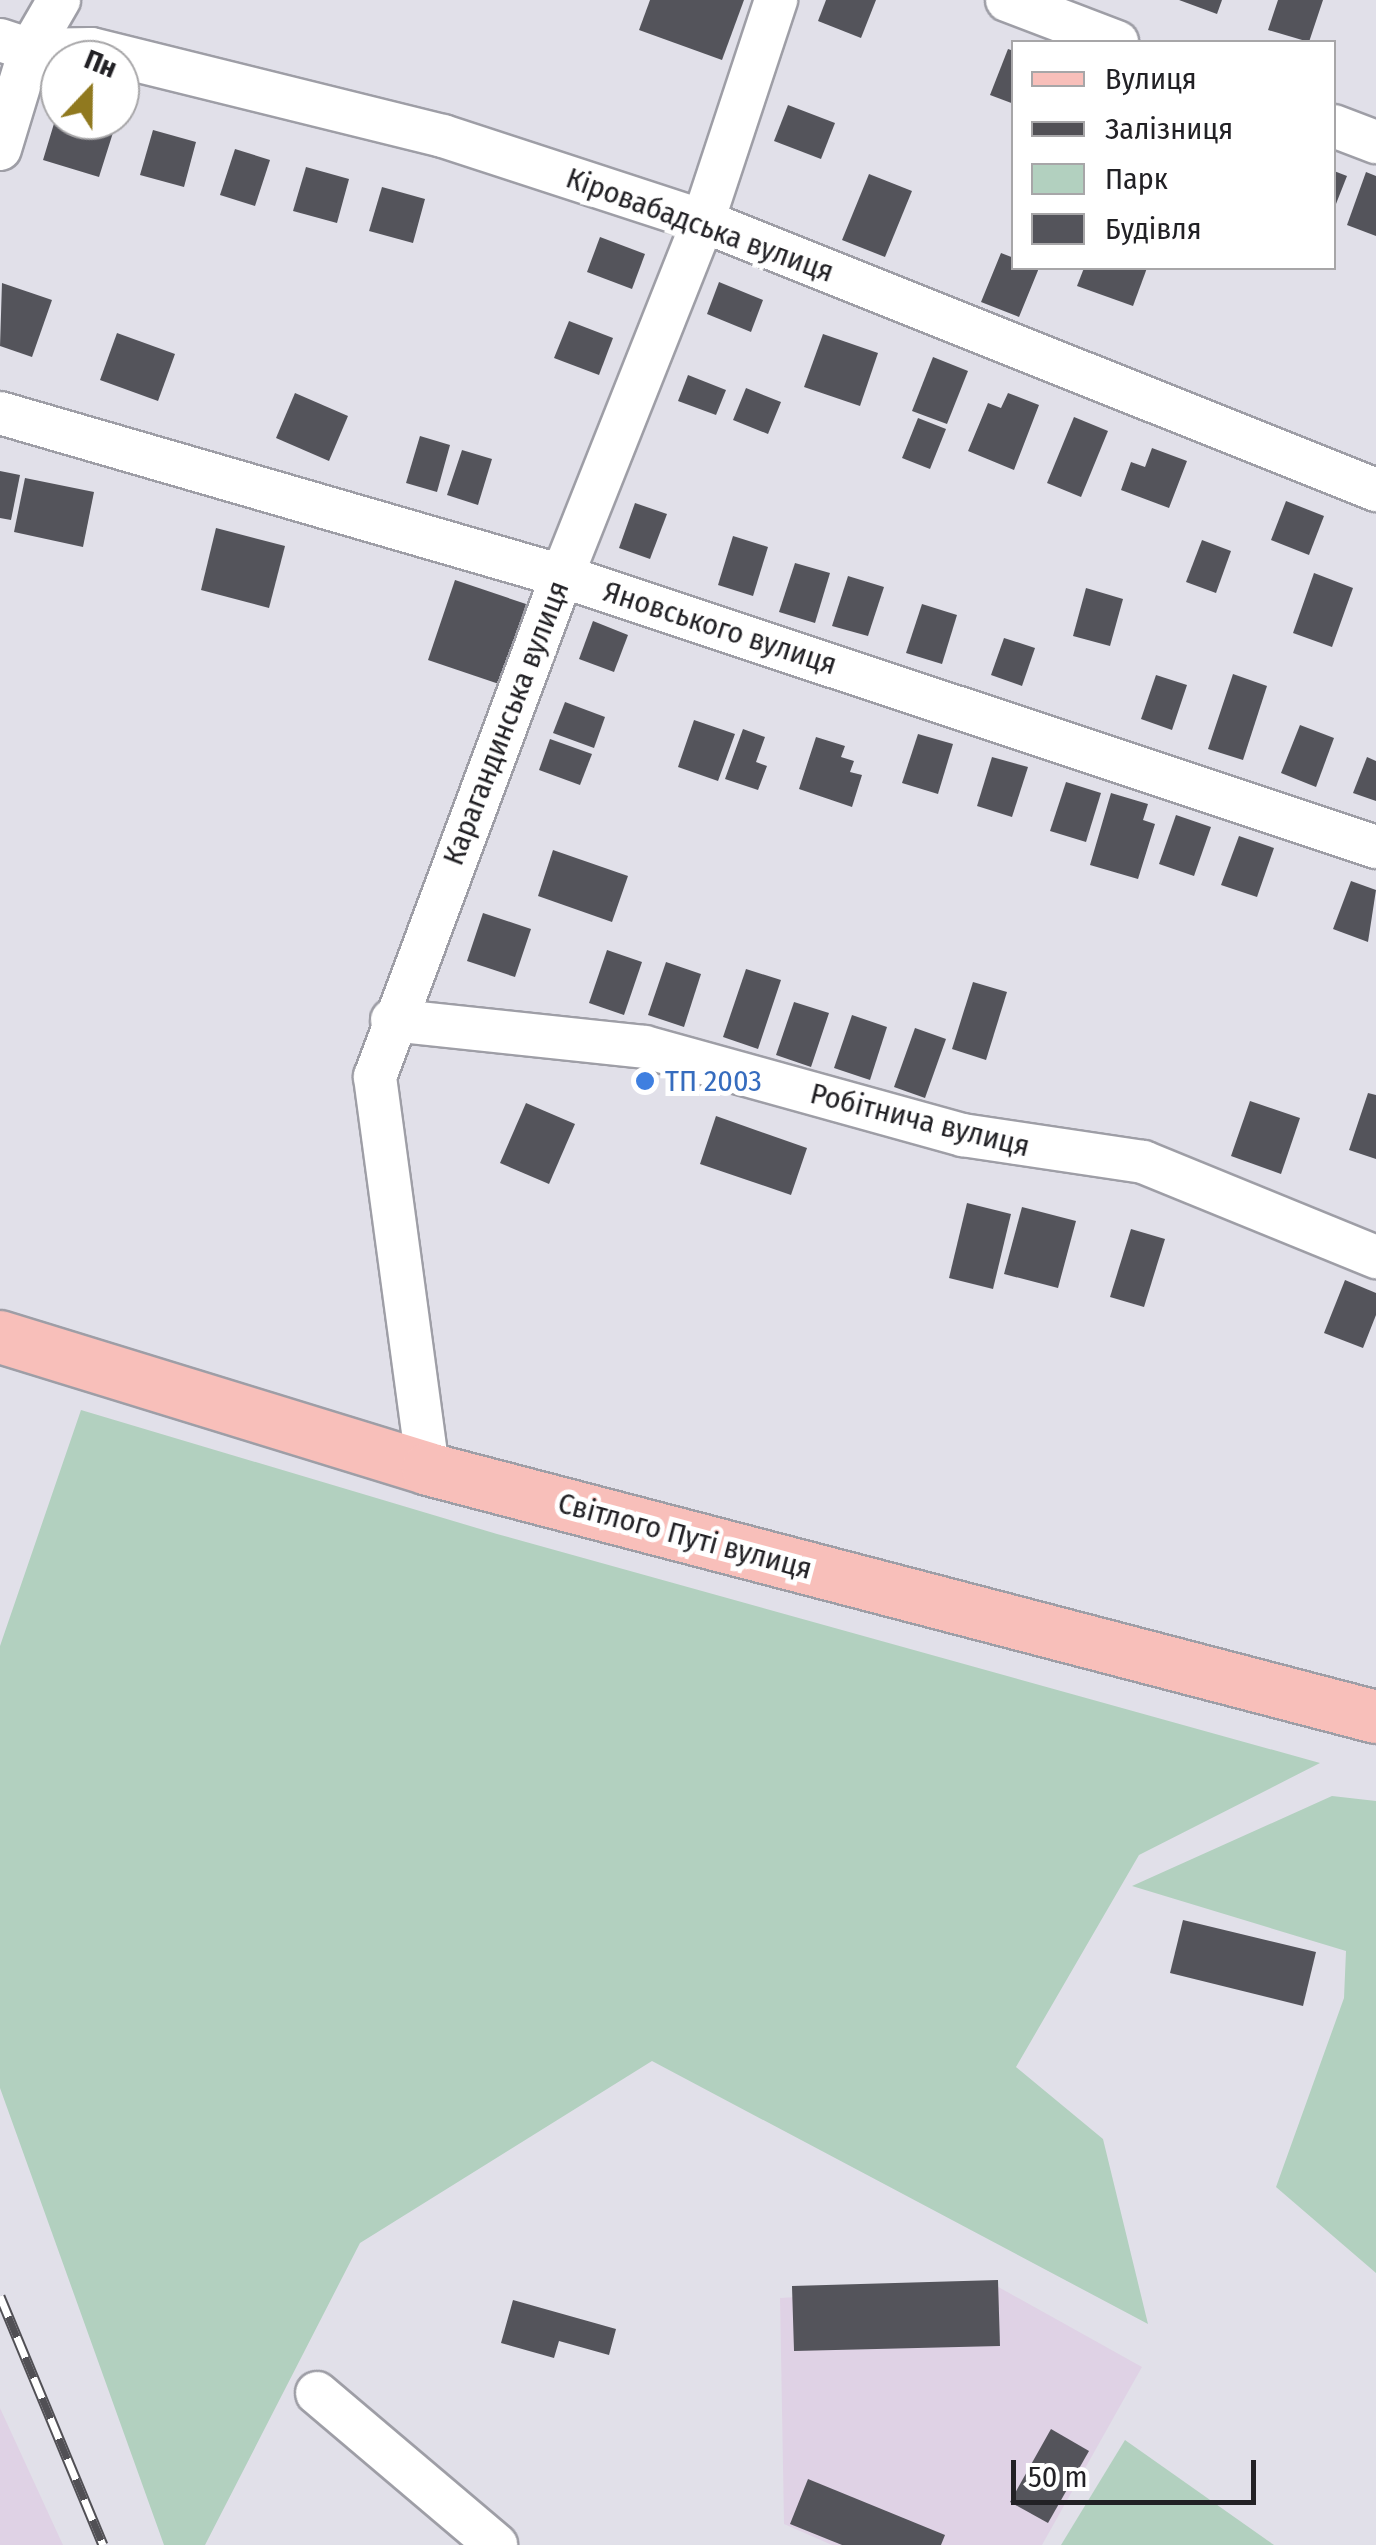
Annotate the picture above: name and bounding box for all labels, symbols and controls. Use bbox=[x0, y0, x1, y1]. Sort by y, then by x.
north arrow bbox=[40, 40, 140, 140]
legend bbox=[1011, 40, 1336, 270]
text: Пн bbox=[80, 42, 122, 85]
text: Вулиця bbox=[1105, 61, 1197, 97]
text: Залізниця bbox=[1105, 111, 1233, 147]
street label: Кіровабадська вулиця bbox=[561, 160, 839, 290]
text: Парк bbox=[1105, 161, 1168, 197]
text: Будівля bbox=[1105, 211, 1202, 247]
street label: Яновського вулиця bbox=[599, 573, 841, 683]
street label: Карагандинська вулиця bbox=[435, 576, 577, 870]
place label: ТП 2003 bbox=[665, 1063, 762, 1099]
marker: ТП 2003 bbox=[634, 1070, 656, 1092]
street label: Робітнича вулиця bbox=[807, 1075, 1033, 1165]
street label: Світлого Путі вулиця bbox=[554, 1485, 816, 1587]
scale bar bbox=[1016, 2440, 1261, 2502]
text: 50 m bbox=[1028, 2459, 1088, 2495]

